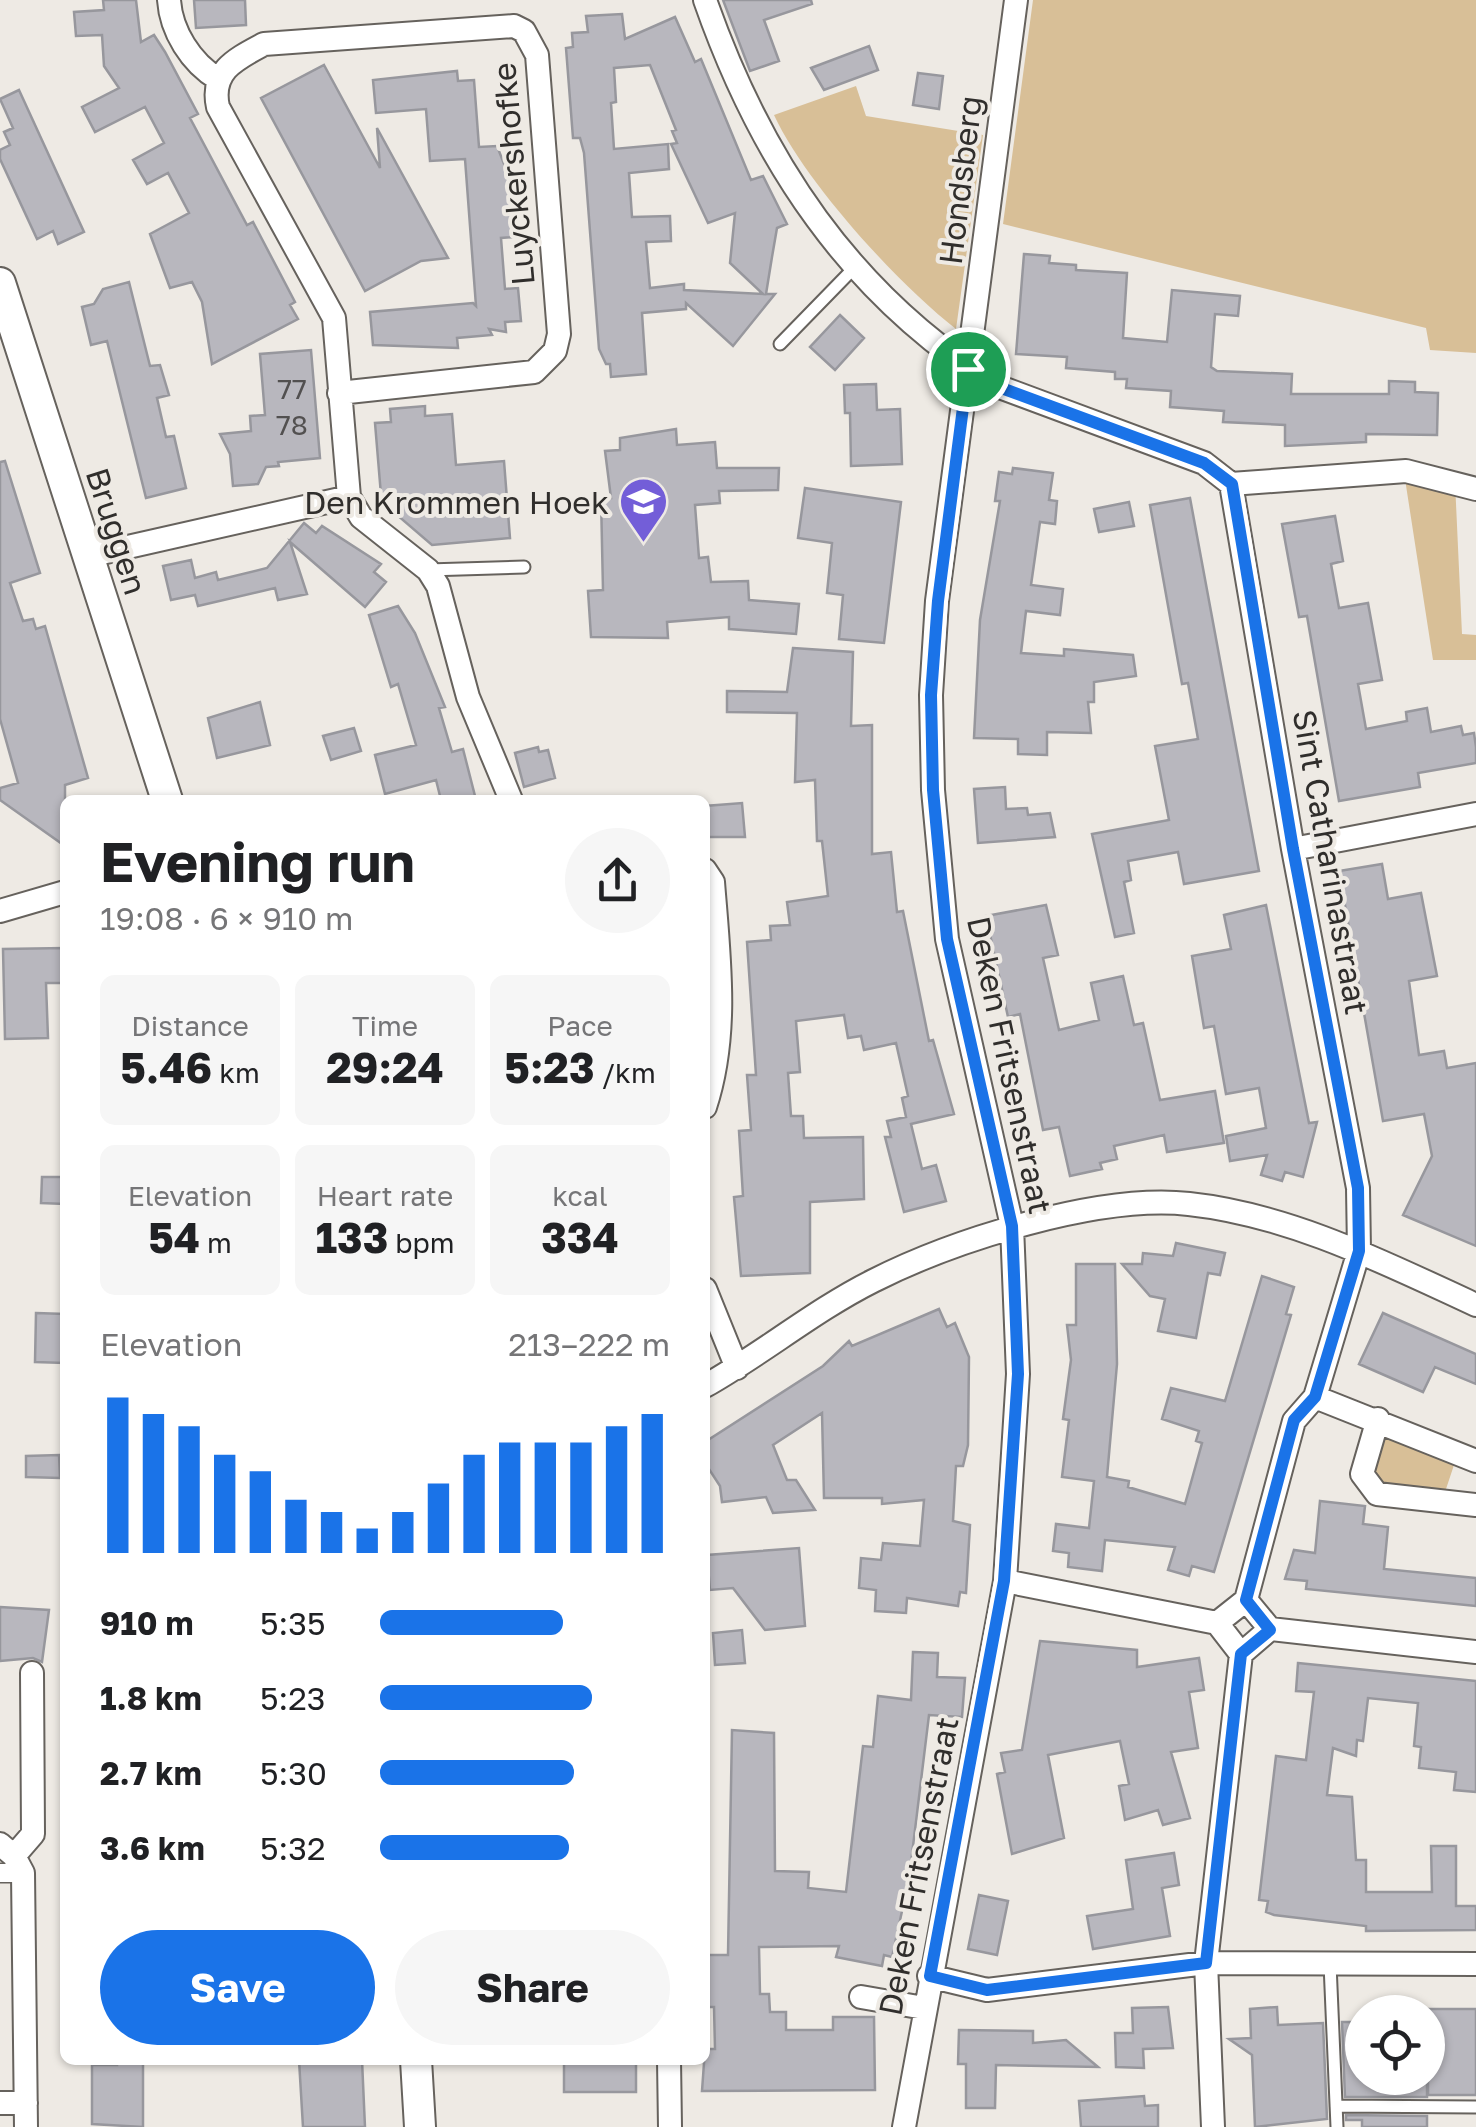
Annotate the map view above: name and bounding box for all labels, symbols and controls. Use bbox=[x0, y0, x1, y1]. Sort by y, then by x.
street label: Luyckershofke bbox=[484, 61, 542, 287]
street label: Hondsberg bbox=[931, 93, 989, 267]
pin bbox=[926, 327, 1011, 412]
icon: arrive bbox=[941, 342, 996, 397]
house number: 77 bbox=[277, 372, 307, 405]
house number: 78 bbox=[276, 408, 308, 441]
street label: Bruggen bbox=[79, 463, 155, 599]
school or university icon: Den Krommen Hoek bbox=[618, 476, 670, 544]
place label: Den Krommen Hoek bbox=[304, 483, 609, 521]
street label: Sint Catharinastraat bbox=[1285, 707, 1377, 1017]
text: Evening run bbox=[100, 828, 415, 894]
button: share bbox=[565, 828, 670, 933]
text: 19:08 · 6 × 910 m bbox=[100, 899, 353, 937]
street label: Deken Fritsenstraat bbox=[960, 913, 1060, 1217]
text: Distance bbox=[131, 1009, 249, 1042]
text: Time bbox=[352, 1009, 418, 1042]
text: Pace bbox=[547, 1009, 613, 1042]
text: 5.46 bbox=[120, 1042, 212, 1092]
text: 29:24 bbox=[326, 1042, 444, 1092]
text: 5:23 bbox=[504, 1042, 595, 1092]
text: km bbox=[212, 1056, 260, 1089]
text: /km bbox=[595, 1056, 656, 1089]
text: Elevation bbox=[128, 1179, 252, 1212]
text: Heart rate bbox=[317, 1179, 453, 1212]
text: kcal bbox=[552, 1179, 608, 1212]
text: 54 bbox=[148, 1212, 200, 1262]
text: 133 bbox=[315, 1212, 388, 1262]
text: 334 bbox=[541, 1212, 619, 1262]
text: m bbox=[200, 1226, 232, 1259]
text: bpm bbox=[388, 1226, 455, 1259]
text: Elevation bbox=[100, 1325, 242, 1363]
text: 213–222 m bbox=[508, 1325, 670, 1363]
text: 910 m bbox=[100, 1604, 194, 1642]
text: 5:35 bbox=[260, 1604, 325, 1642]
text: 1.8 km bbox=[100, 1679, 202, 1717]
text: 5:23 bbox=[260, 1679, 325, 1717]
street label: Deken Fritsenstraat bbox=[870, 1714, 966, 2018]
text: 2.7 km bbox=[100, 1754, 202, 1792]
text: 5:30 bbox=[260, 1754, 327, 1792]
text: 3.6 km bbox=[100, 1829, 205, 1867]
text: 5:32 bbox=[260, 1829, 325, 1867]
button: Save bbox=[100, 1930, 375, 2045]
button: Share bbox=[395, 1930, 670, 2045]
map controls bbox=[1345, 1995, 1445, 2095]
button: locate bbox=[1345, 1995, 1445, 2095]

